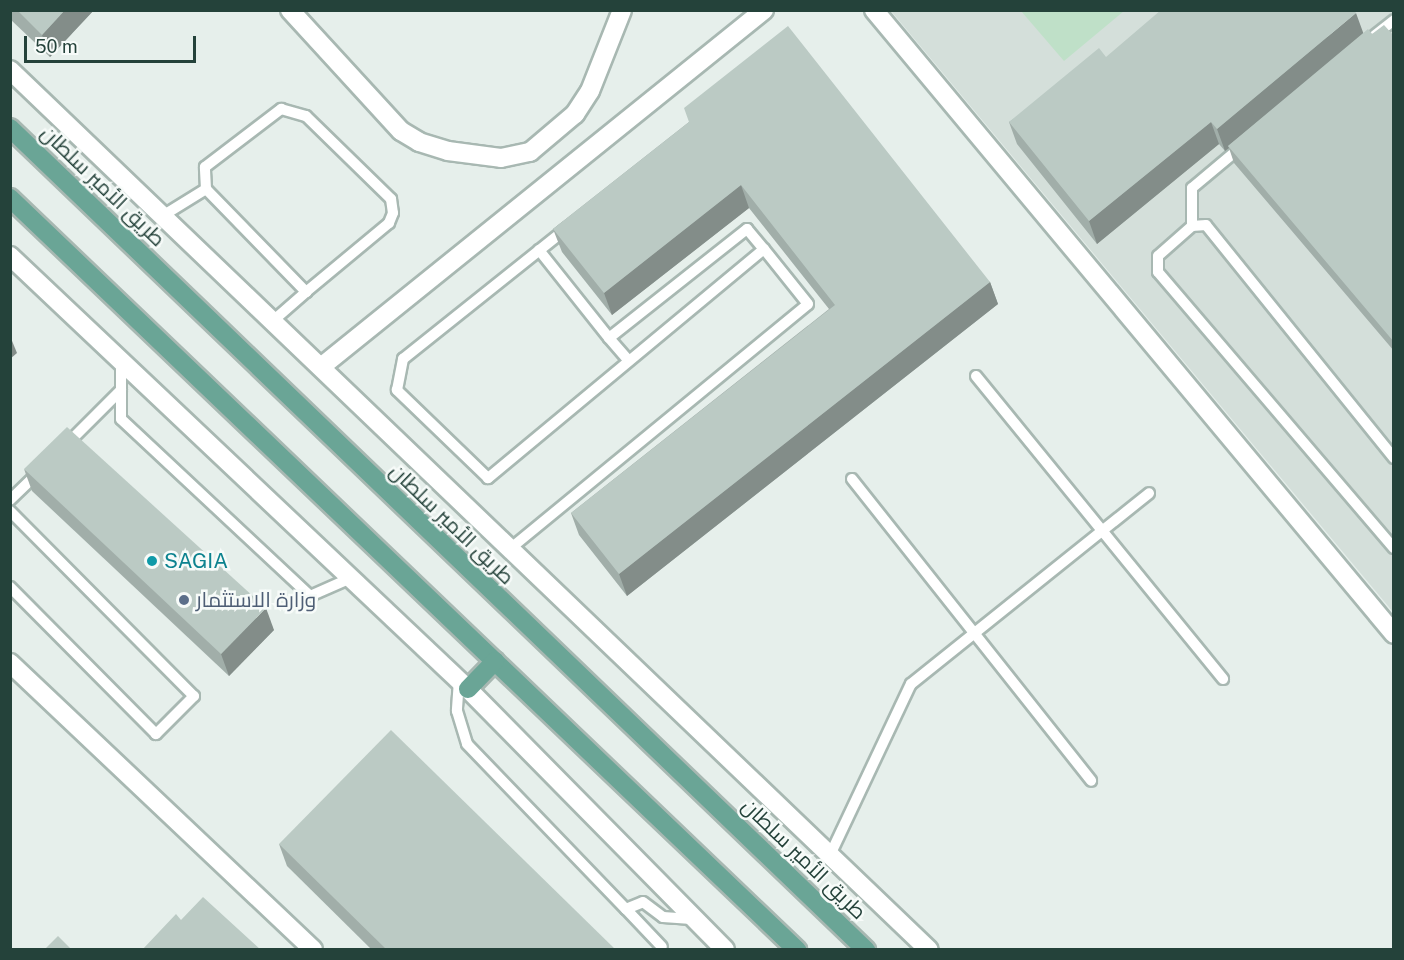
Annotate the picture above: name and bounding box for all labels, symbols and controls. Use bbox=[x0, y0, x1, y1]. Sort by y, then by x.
scale bar bbox=[27, 24, 200, 62]
text: 50 m bbox=[35, 36, 78, 57]
street label: طريق الأمير سلطان bbox=[36, 120, 170, 252]
street label: طريق الأمير سلطان bbox=[385, 458, 519, 590]
place label: SAGIA bbox=[164, 548, 228, 574]
marker: SAGIA bbox=[145, 554, 159, 568]
place label: وزارة الاستثمار bbox=[196, 587, 316, 613]
marker: وزارة الاستثمار bbox=[177, 593, 191, 607]
street label: طريق الأمير سلطان bbox=[737, 793, 871, 925]

